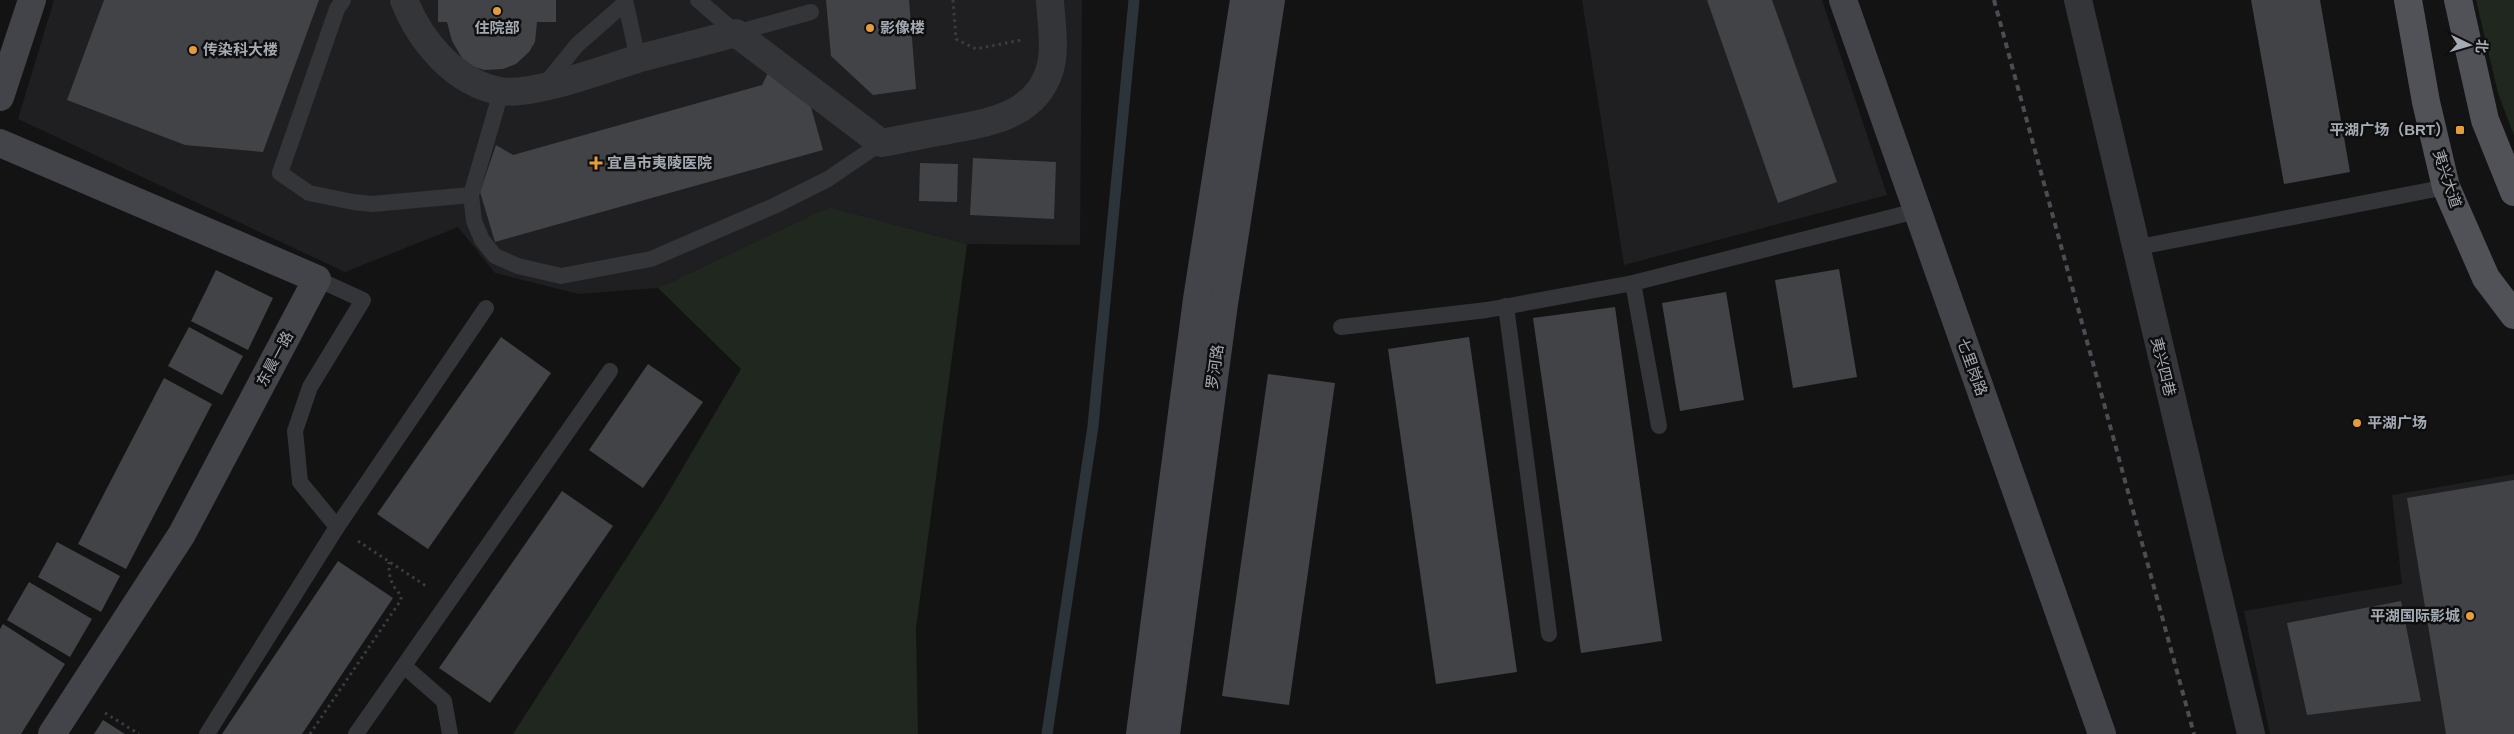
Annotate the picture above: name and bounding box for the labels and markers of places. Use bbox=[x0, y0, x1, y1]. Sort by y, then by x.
marker: 住院部 bbox=[491, 5, 503, 17]
place label: 住院部 bbox=[474, 19, 520, 36]
place label: 影像楼 bbox=[880, 19, 925, 36]
marker: 影像楼 bbox=[864, 22, 876, 34]
place label: 传染科大楼 bbox=[203, 41, 278, 58]
marker: 传染科大楼 bbox=[187, 44, 199, 56]
place label: 平湖广场（BRT） bbox=[2329, 121, 2450, 138]
marker: 平湖广场（BRT） bbox=[2454, 124, 2466, 136]
place label: 宜昌市夷陵医院 bbox=[607, 154, 712, 171]
marker: 宜昌市夷陵医院 bbox=[589, 156, 603, 170]
place label: 平湖广场 bbox=[2367, 414, 2427, 431]
marker: 平湖广场 bbox=[2351, 417, 2363, 429]
place label: 平湖国际影城 bbox=[2370, 607, 2460, 624]
marker: 平湖国际影城 bbox=[2464, 610, 2476, 622]

